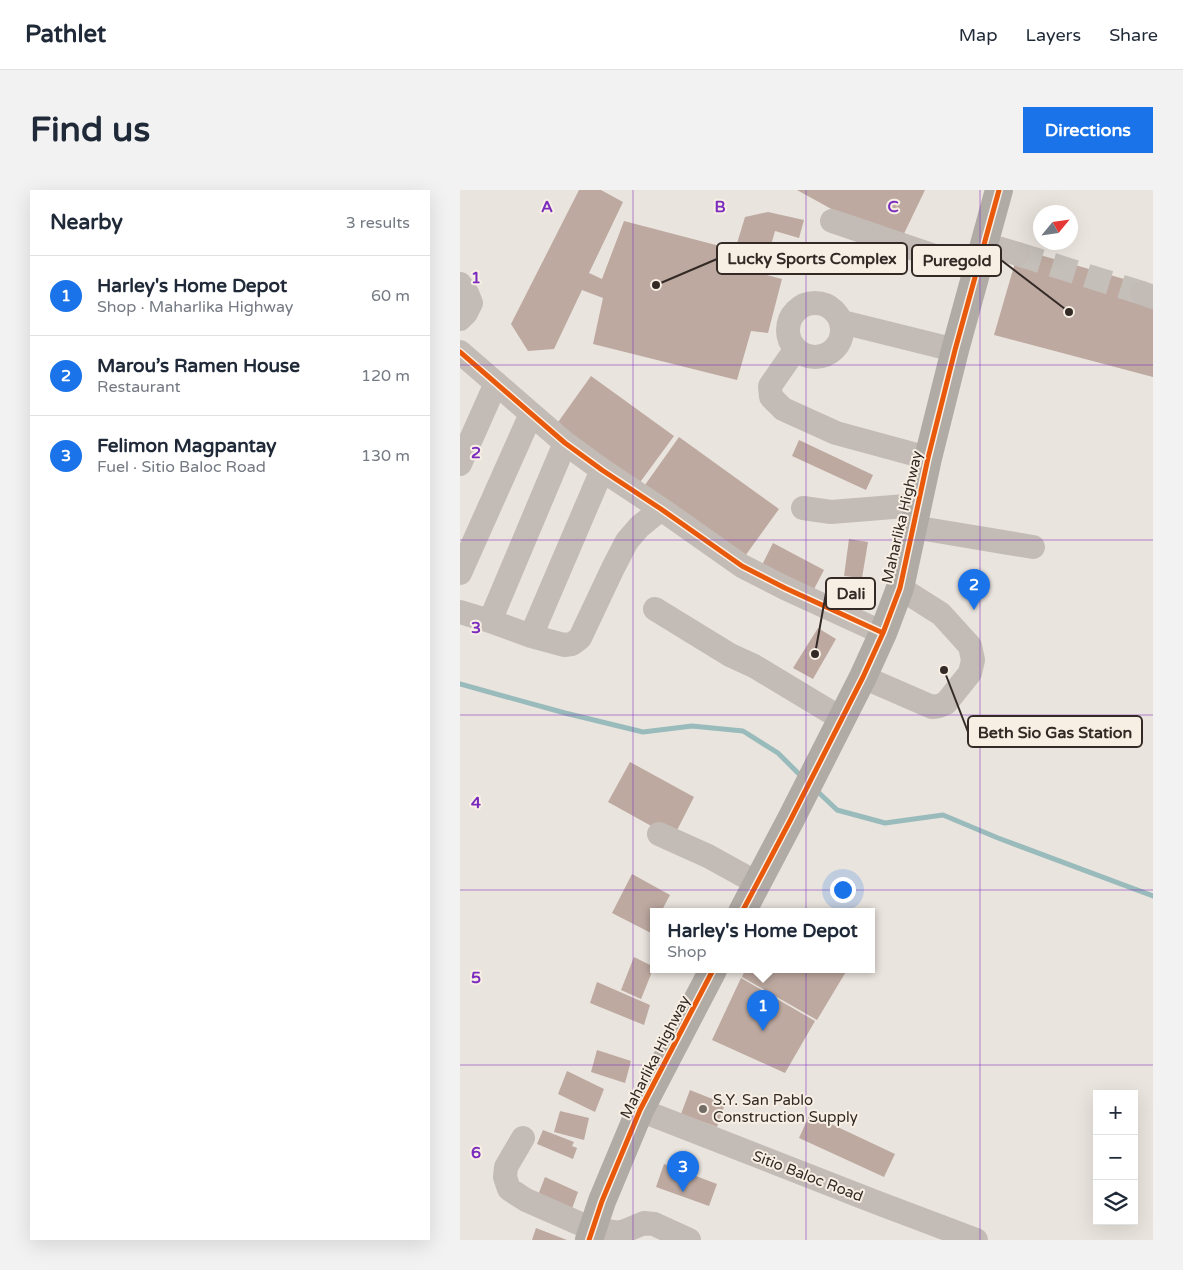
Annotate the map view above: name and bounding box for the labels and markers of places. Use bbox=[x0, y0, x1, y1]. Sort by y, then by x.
callout: Lucky Sports Complex bbox=[717, 243, 907, 274]
callout: Puregold bbox=[912, 245, 1001, 276]
pin: 2 bbox=[958, 569, 990, 610]
callout: Dali bbox=[826, 578, 875, 609]
callout: Beth Sio Gas Station bbox=[968, 716, 1142, 747]
pin: 1 bbox=[747, 990, 779, 1031]
place label: S.Y. San Pablo Construction Supply bbox=[713, 1091, 858, 1126]
marker: S.Y. San Pablo Construction Supply bbox=[697, 1103, 709, 1115]
pin: 3 bbox=[667, 1151, 699, 1192]

